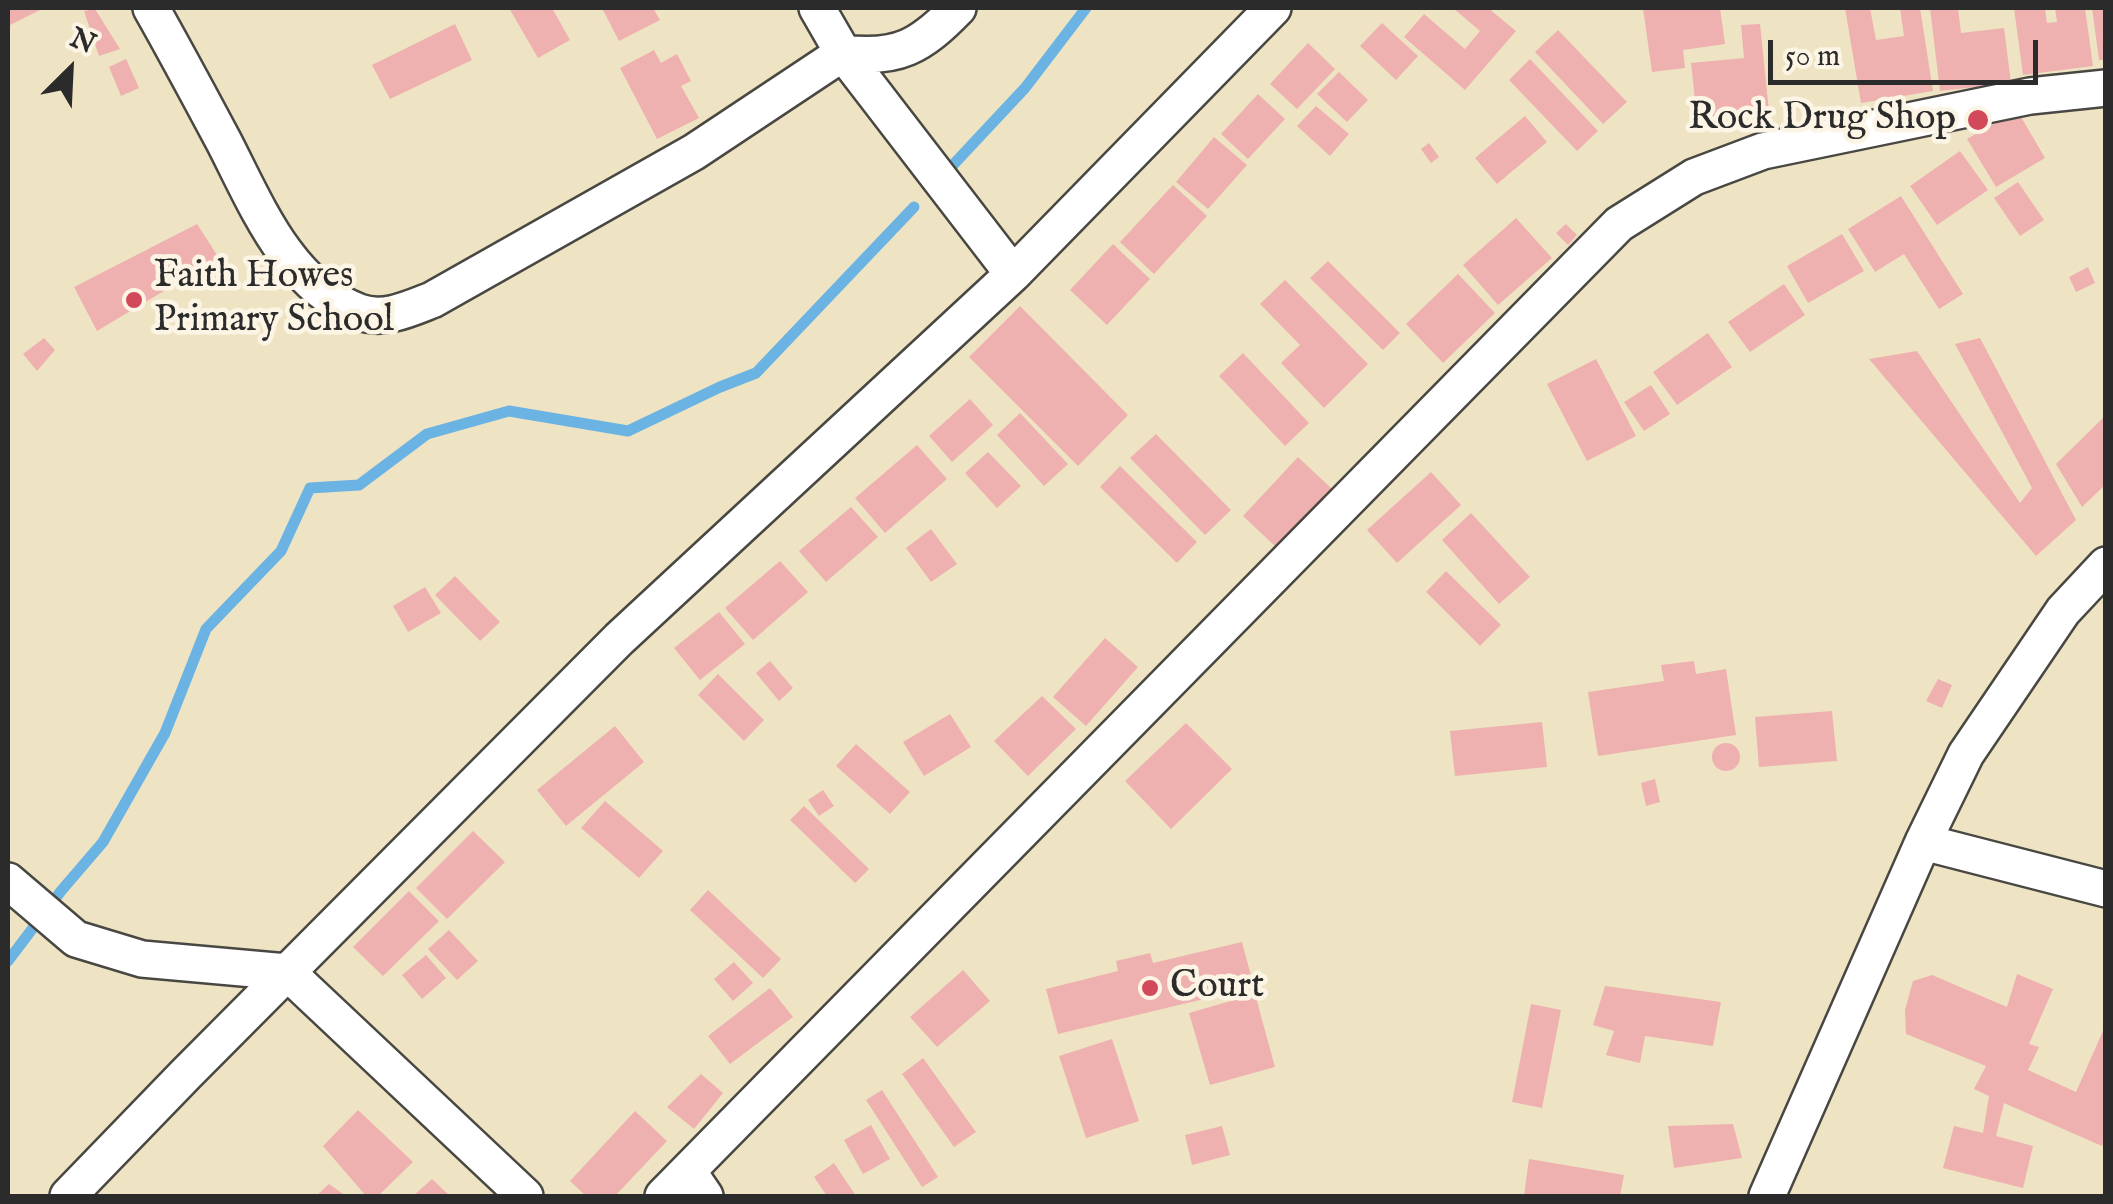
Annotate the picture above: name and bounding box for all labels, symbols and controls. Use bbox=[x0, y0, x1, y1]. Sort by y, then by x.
north arrow bbox=[20, 20, 120, 120]
scale bar bbox=[1773, 20, 2043, 82]
text: N bbox=[64, 21, 101, 63]
text: 50 m bbox=[1785, 38, 1840, 76]
place label: Rock Drug Shop bbox=[1688, 97, 1956, 143]
marker: Rock Drug Shop bbox=[1965, 107, 1991, 133]
place label: Faith Howes Primary School bbox=[154, 255, 394, 344]
marker: Faith Howes Primary School bbox=[123, 289, 145, 311]
place label: Court bbox=[1170, 965, 1264, 1011]
marker: Court bbox=[1139, 977, 1161, 999]

